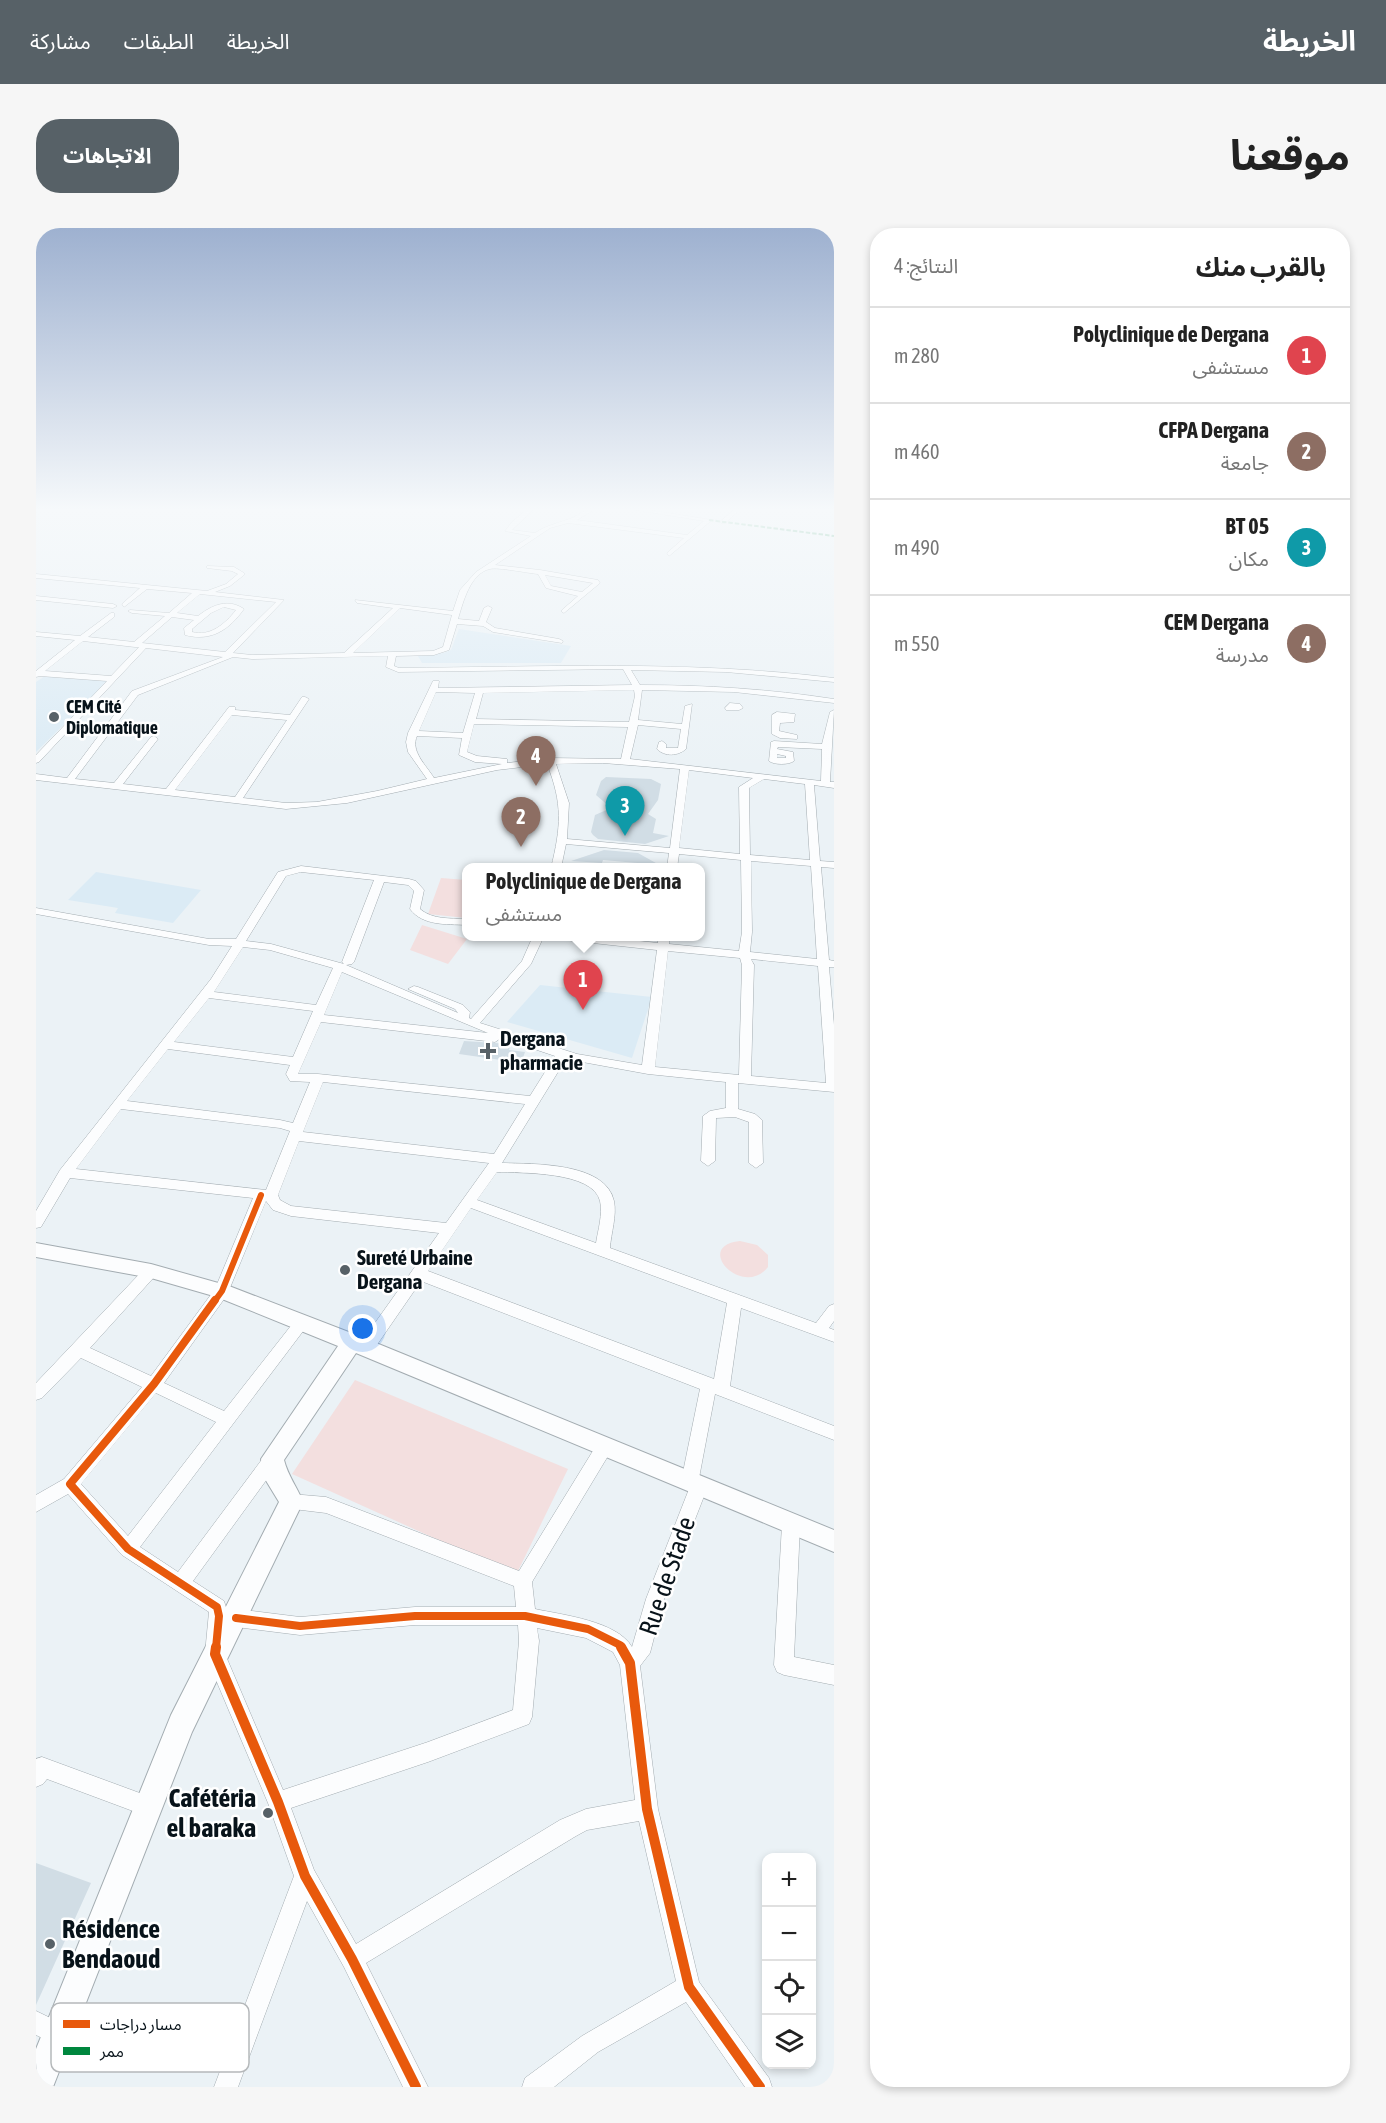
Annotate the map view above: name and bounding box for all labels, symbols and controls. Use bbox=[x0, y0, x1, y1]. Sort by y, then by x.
text: الخريطة bbox=[1263, 25, 1356, 57]
text: مشاركة bbox=[30, 29, 91, 53]
text: الطبقات bbox=[124, 29, 194, 53]
text: الخريطة bbox=[227, 29, 290, 53]
button: الاتجاهات bbox=[36, 119, 179, 193]
text: موقعنا bbox=[1230, 131, 1350, 179]
text: بالقرب منك bbox=[1196, 252, 1326, 282]
text: النتائج: 4 bbox=[894, 254, 958, 277]
text: Polyclinique de Dergana bbox=[1073, 321, 1269, 347]
text: 280 m bbox=[894, 344, 939, 367]
text: 1 bbox=[1302, 344, 1311, 367]
text: مستشفى bbox=[1192, 355, 1269, 378]
text: CFPA Dergana bbox=[1158, 417, 1269, 443]
text: 460 m bbox=[894, 440, 939, 463]
text: 2 bbox=[1302, 440, 1311, 463]
text: جامعة bbox=[1221, 451, 1269, 474]
text: BT 05 bbox=[1225, 513, 1269, 539]
text: 490 m bbox=[894, 536, 939, 559]
text: 3 bbox=[1302, 536, 1311, 559]
text: مكان bbox=[1229, 547, 1269, 570]
text: CEM Dergana bbox=[1164, 609, 1269, 635]
text: 550 m bbox=[894, 632, 939, 655]
text: 4 bbox=[1302, 632, 1311, 655]
text: مدرسة bbox=[1216, 643, 1269, 666]
place label: CEM Cité Diplomatique bbox=[66, 696, 158, 738]
marker: CEM Cité Diplomatique bbox=[47, 710, 61, 724]
pin: 4 bbox=[516, 736, 556, 786]
pin: 3 bbox=[606, 786, 644, 836]
pin: 2 bbox=[502, 798, 540, 847]
popup bbox=[462, 863, 705, 941]
text: Polyclinique de Dergana bbox=[486, 868, 681, 894]
text: مستشفى bbox=[486, 902, 562, 925]
pin: 1 bbox=[564, 960, 602, 1010]
place label: Dergana pharmacie bbox=[500, 1026, 583, 1074]
marker: Dergana pharmacie bbox=[481, 1044, 495, 1058]
place label: Sureté Urbaine Dergana bbox=[357, 1245, 473, 1293]
marker: Sureté Urbaine Dergana bbox=[338, 1263, 352, 1277]
your location bbox=[348, 1314, 377, 1343]
street label: Rue de Stade bbox=[633, 1513, 701, 1639]
place label: Cafétéria el baraka bbox=[167, 1783, 256, 1843]
marker: Cafétéria el baraka bbox=[261, 1806, 275, 1820]
map controls bbox=[762, 1853, 816, 2069]
button: + bbox=[762, 1853, 816, 1907]
button: − bbox=[762, 1907, 816, 1961]
place label: Résidence Bendaoud bbox=[62, 1914, 160, 1974]
marker: Résidence Bendaoud bbox=[43, 1937, 57, 1951]
button: locate bbox=[762, 1961, 816, 2015]
legend bbox=[51, 2003, 249, 2072]
text: مسار دراجات bbox=[100, 2015, 182, 2034]
button: layers bbox=[762, 2015, 816, 2069]
text: ممر bbox=[99, 2042, 124, 2061]

